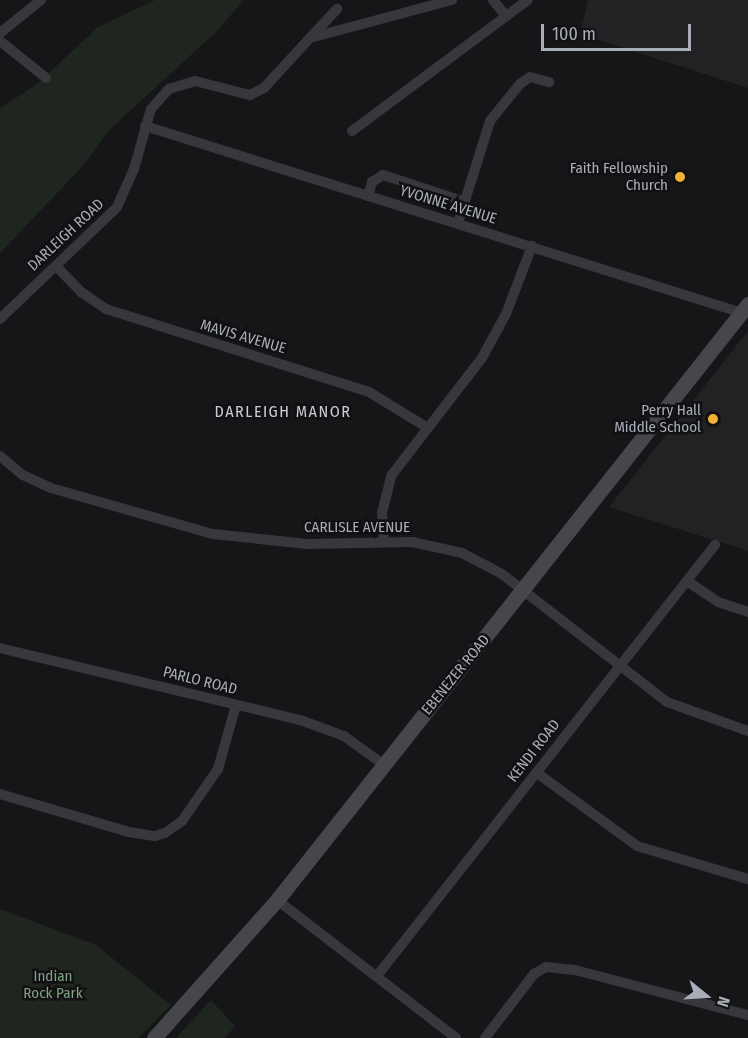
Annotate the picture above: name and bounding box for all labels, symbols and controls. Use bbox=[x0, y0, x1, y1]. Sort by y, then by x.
scale bar bbox=[544, 12, 694, 50]
text: 100 m bbox=[552, 23, 596, 45]
place label: Faith Fellowship Church bbox=[570, 159, 668, 194]
marker: Faith Fellowship Church bbox=[673, 170, 687, 184]
street label: YVONNE AVENUE bbox=[397, 182, 499, 228]
street label: DARLEIGH ROAD bbox=[24, 195, 108, 275]
street label: MAVIS AVENUE bbox=[198, 316, 288, 358]
place label: Perry Hall Middle School bbox=[614, 401, 701, 436]
district label: DARLEIGH MANOR bbox=[215, 402, 351, 422]
marker: Perry Hall Middle School bbox=[706, 412, 720, 426]
street label: CARLISLE AVENUE bbox=[304, 519, 410, 537]
street label: EBENEZER ROAD bbox=[418, 631, 494, 719]
street label: PARLO ROAD bbox=[161, 663, 239, 699]
street label: KENDI ROAD bbox=[504, 716, 564, 786]
north arrow bbox=[676, 966, 736, 1026]
park label: Indian Rock Park bbox=[23, 967, 83, 1002]
text: N bbox=[713, 994, 734, 1009]

